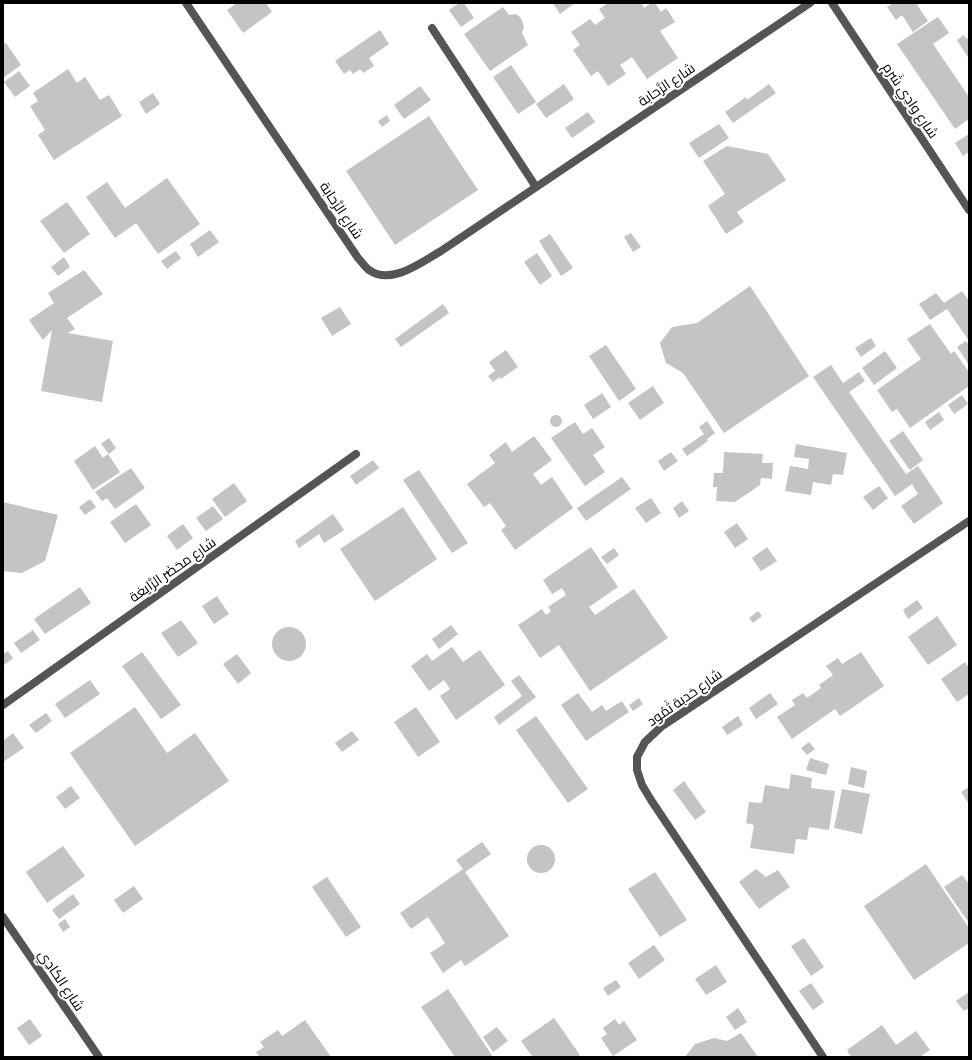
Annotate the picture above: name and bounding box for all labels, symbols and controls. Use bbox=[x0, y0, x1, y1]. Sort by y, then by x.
street label: شارع الرَّحابة bbox=[634, 59, 698, 110]
street label: شارع وادِي شَرم bbox=[876, 59, 943, 143]
street label: شارع الرَّحابة bbox=[316, 178, 367, 242]
street label: شارع محَضَر الرَّايغة bbox=[125, 533, 219, 606]
street label: شارع حَدبة ثَمُود bbox=[643, 665, 725, 730]
street label: شارع الكادِي bbox=[32, 946, 89, 1016]

